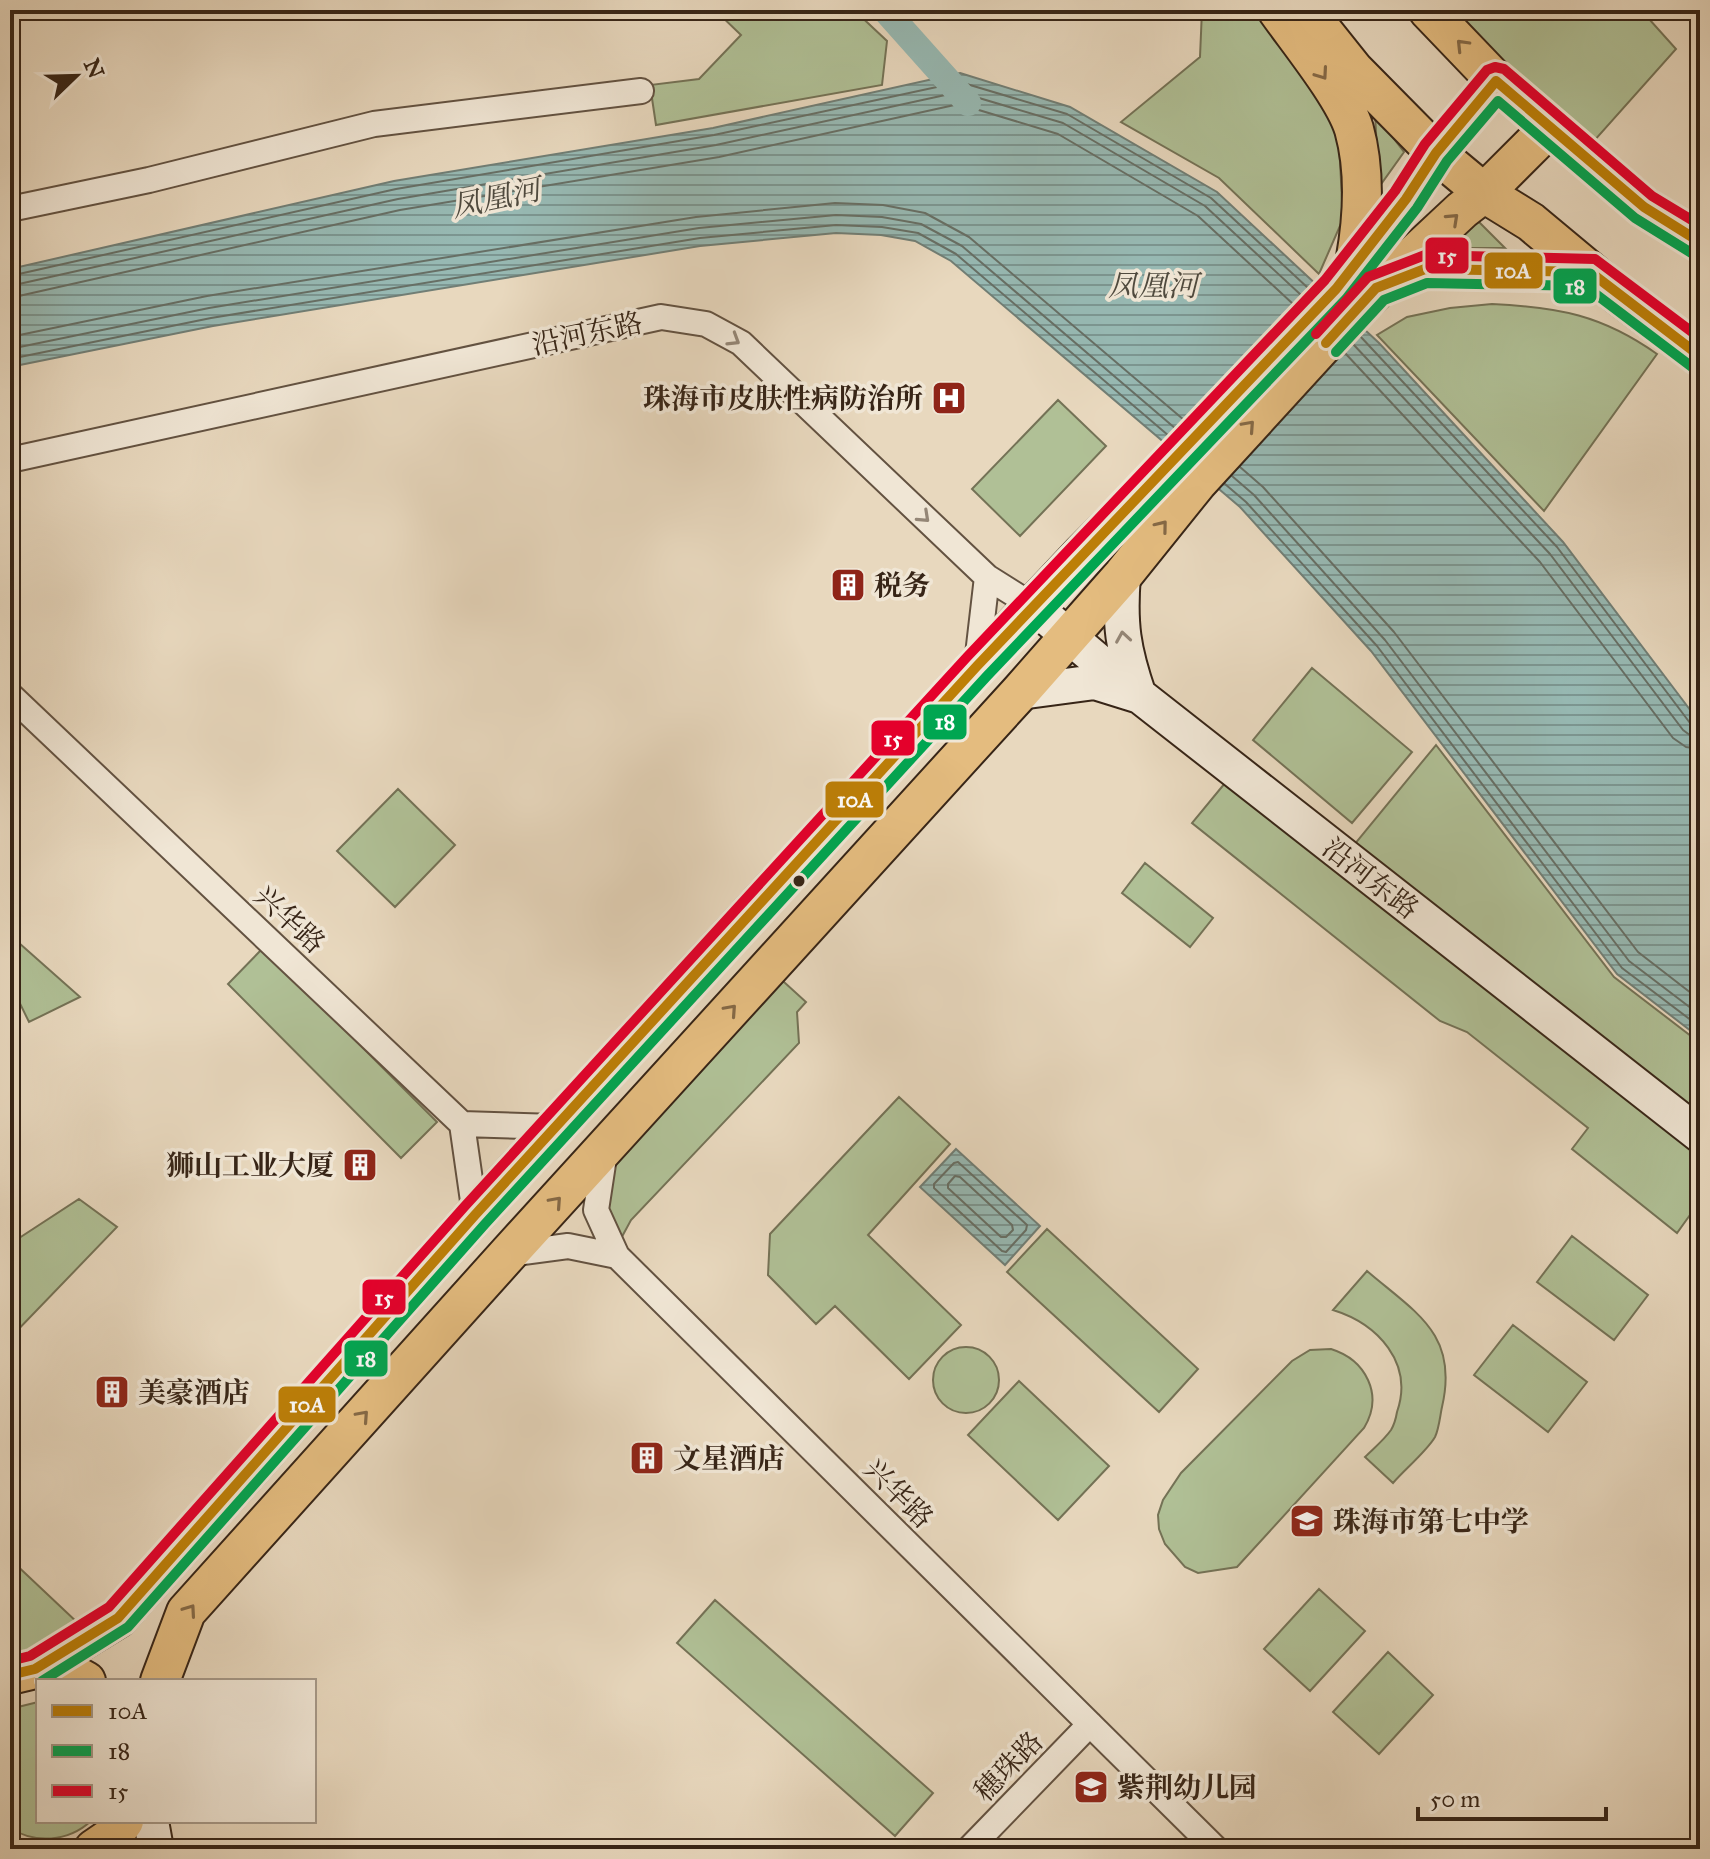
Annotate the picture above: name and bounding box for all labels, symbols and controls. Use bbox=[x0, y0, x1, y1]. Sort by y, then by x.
north arrow bbox=[36, 36, 116, 116]
one-way arrow bbox=[1458, 40, 1472, 55]
text: N bbox=[78, 55, 110, 83]
one-way arrow bbox=[1312, 66, 1327, 80]
water label: 凤凰河 bbox=[448, 170, 549, 225]
one-way arrow bbox=[1444, 213, 1458, 228]
line badge: 15 bbox=[1424, 236, 1470, 275]
text: 15 bbox=[1438, 242, 1457, 269]
line badge: 10A bbox=[1483, 251, 1544, 290]
text: 10A bbox=[1495, 257, 1531, 284]
line badge: 18 bbox=[1552, 267, 1598, 305]
water label: 凤凰河 bbox=[1108, 268, 1203, 304]
text: 18 bbox=[1565, 273, 1585, 300]
street label: 沿河东路 bbox=[529, 305, 646, 362]
one-way arrow bbox=[725, 331, 739, 346]
hospital icon: 珠海市皮肤性病防治所 bbox=[930, 379, 968, 417]
place label: 珠海市皮肤性病防治所 bbox=[643, 381, 923, 416]
one-way arrow bbox=[1240, 421, 1255, 435]
one-way arrow bbox=[915, 508, 929, 522]
one-way arrow bbox=[1152, 521, 1167, 536]
building icon: 税务 bbox=[829, 566, 867, 604]
place label: 税务 bbox=[874, 568, 930, 603]
one-way arrow bbox=[1115, 630, 1132, 644]
line badge: 18 bbox=[922, 703, 968, 741]
text: 18 bbox=[935, 708, 955, 735]
line badge: 15 bbox=[870, 719, 916, 757]
text: 15 bbox=[884, 725, 903, 752]
line badge: 10A bbox=[824, 780, 885, 819]
text: 10A bbox=[837, 786, 873, 813]
street label: 沿河东路 bbox=[1316, 830, 1426, 927]
unlabelled marker bbox=[791, 873, 807, 889]
street label: 兴华路 bbox=[247, 878, 332, 961]
one-way arrow bbox=[721, 1004, 735, 1019]
building icon: 狮山工业大厦 bbox=[341, 1146, 379, 1184]
place label: 狮山工业大厦 bbox=[166, 1148, 334, 1183]
one-way arrow bbox=[546, 1196, 560, 1211]
line badge: 15 bbox=[361, 1278, 407, 1316]
text: 15 bbox=[375, 1284, 394, 1311]
line badge: 18 bbox=[343, 1339, 389, 1378]
text: 18 bbox=[356, 1345, 376, 1372]
building icon: 美豪酒店 bbox=[93, 1373, 131, 1411]
place label: 美豪酒店 bbox=[138, 1375, 250, 1410]
line badge: 10A bbox=[277, 1385, 337, 1424]
text: 10A bbox=[289, 1391, 325, 1418]
one-way arrow bbox=[353, 1410, 367, 1425]
building icon: 文星酒店 bbox=[628, 1439, 666, 1477]
place label: 文星酒店 bbox=[673, 1441, 785, 1476]
street label: 兴华路 bbox=[857, 1451, 941, 1535]
school or university icon: 珠海市第七中学 bbox=[1288, 1502, 1326, 1540]
place label: 珠海市第七中学 bbox=[1333, 1504, 1529, 1539]
one-way arrow bbox=[180, 1604, 195, 1618]
legend bbox=[36, 1679, 316, 1823]
text: 10A bbox=[108, 1696, 148, 1726]
street label: 穗珠路 bbox=[967, 1724, 1050, 1809]
text: 18 bbox=[108, 1736, 130, 1766]
school or university icon: 紫荆幼儿园 bbox=[1072, 1768, 1110, 1806]
place label: 紫荆幼儿园 bbox=[1117, 1770, 1257, 1805]
scale bar bbox=[1418, 1771, 1606, 1821]
text: 15 bbox=[108, 1776, 128, 1806]
text: 50 m bbox=[1430, 1784, 1480, 1814]

